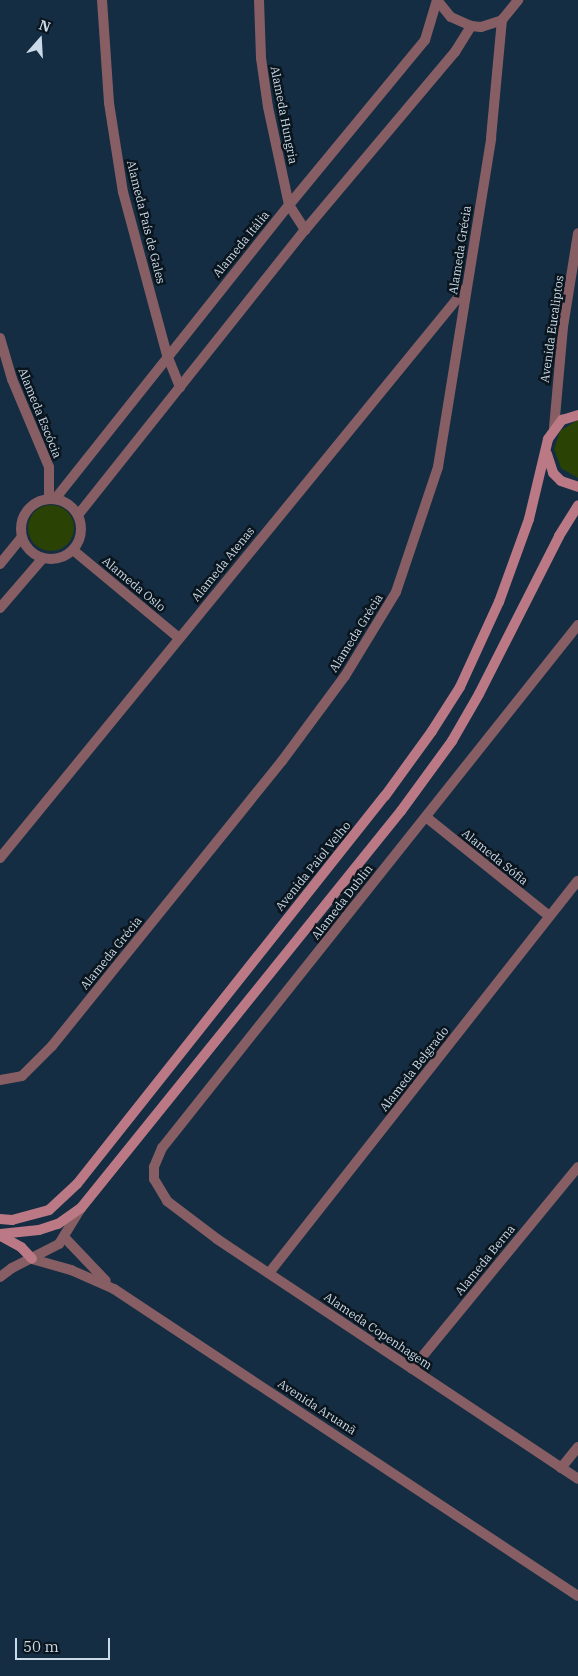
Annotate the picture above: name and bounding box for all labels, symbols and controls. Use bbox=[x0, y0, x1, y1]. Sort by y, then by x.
north arrow bbox=[15, 15, 65, 65]
text: N bbox=[37, 16, 53, 36]
street label: Alameda Hungria bbox=[267, 65, 301, 165]
street label: Alameda País de Gales bbox=[124, 159, 168, 285]
street label: Alameda Grécia bbox=[446, 205, 474, 295]
street label: Alameda Itália bbox=[210, 208, 272, 280]
street label: Avenida Eucaliptos bbox=[537, 274, 567, 384]
street label: Alameda Escócia bbox=[15, 366, 65, 460]
street label: Alameda Atenas bbox=[189, 524, 257, 604]
street label: Alameda Oslo bbox=[100, 554, 168, 614]
street label: Alameda Grécia bbox=[326, 591, 386, 675]
street label: Avenida Paiol Velho bbox=[272, 818, 354, 914]
street label: Alameda Sófia bbox=[459, 826, 531, 888]
street label: Alameda Dublin bbox=[308, 862, 376, 942]
street label: Alameda Grécia bbox=[77, 914, 145, 992]
street label: Alameda Belgrado bbox=[376, 1024, 452, 1114]
street label: Alameda Berna bbox=[452, 1222, 518, 1298]
street label: Alameda Copenhagem bbox=[321, 1289, 435, 1373]
street label: Avenida Aruanã bbox=[275, 1376, 359, 1438]
scale bar bbox=[18, 1628, 112, 1660]
text: 50 m bbox=[23, 1637, 59, 1656]

